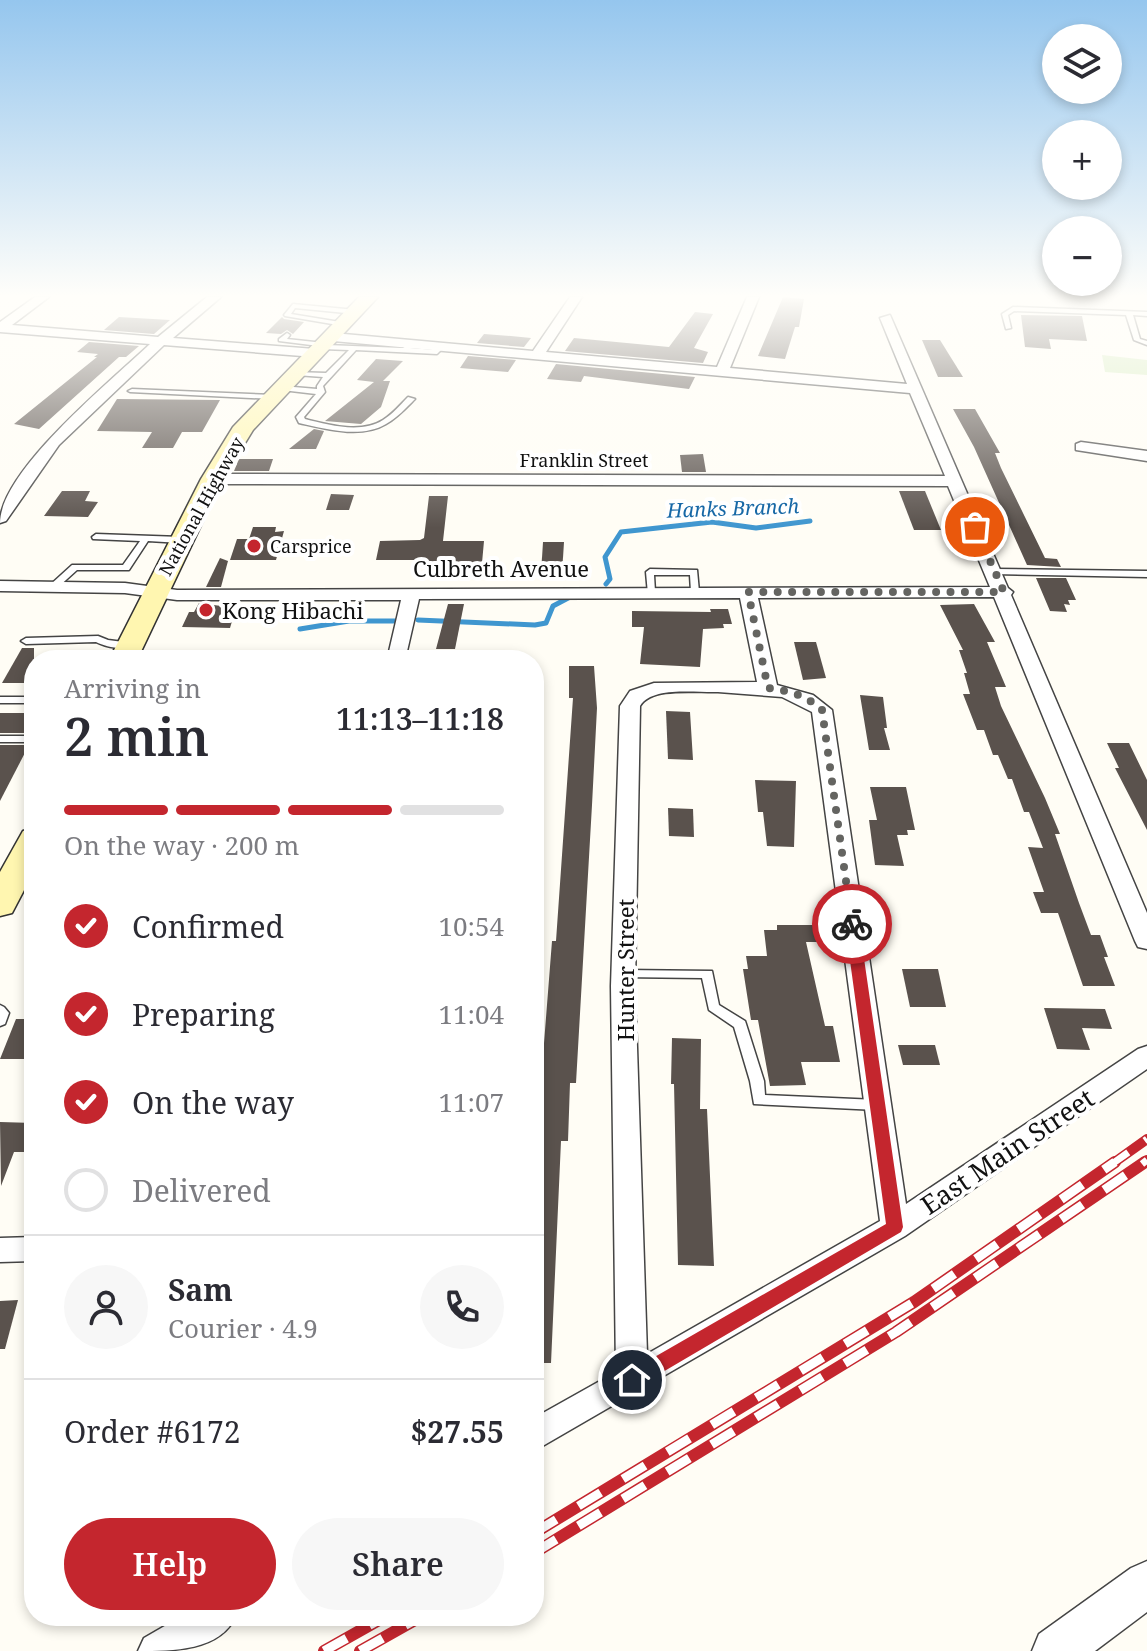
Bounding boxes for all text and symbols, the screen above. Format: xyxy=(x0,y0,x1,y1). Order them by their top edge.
map controls xyxy=(1042,24,1122,296)
button: layers xyxy=(1042,24,1122,104)
button: + xyxy=(1042,120,1122,200)
button: − xyxy=(1042,216,1122,296)
street label: National Highway xyxy=(153,432,249,580)
street label: Franklin Street xyxy=(520,448,648,472)
water label: Hanks Branch xyxy=(665,492,800,524)
pin xyxy=(941,493,1009,561)
icon: bag xyxy=(953,505,997,549)
place label: Carsprice xyxy=(270,534,352,558)
marker: Carsprice xyxy=(245,537,263,555)
street label: Culbreth Avenue xyxy=(413,553,589,583)
place label: Kong Hibachi xyxy=(222,595,364,625)
marker: Kong Hibachi xyxy=(197,601,215,619)
text: Arriving in xyxy=(64,670,201,706)
text: 11:13–11:18 xyxy=(336,698,504,739)
text: 2 min xyxy=(64,700,209,771)
text: On the way · 200 m xyxy=(64,827,299,863)
courier xyxy=(812,884,892,964)
street label: Hunter Street xyxy=(610,898,640,1041)
icon: bike xyxy=(830,902,874,946)
icon: check xyxy=(64,904,108,948)
text: Confirmed xyxy=(132,906,284,947)
text: 10:54 xyxy=(438,908,504,944)
icon: check xyxy=(64,992,108,1036)
text: Preparing xyxy=(132,994,275,1035)
text: 11:04 xyxy=(438,996,504,1032)
icon: check xyxy=(64,1080,108,1124)
street label: East Main Street xyxy=(913,1080,1101,1222)
text: On the way xyxy=(132,1082,294,1123)
text: 11:07 xyxy=(438,1084,504,1120)
text: Delivered xyxy=(132,1170,271,1211)
button: person xyxy=(64,1265,148,1349)
button: phone xyxy=(420,1265,504,1349)
text: Sam xyxy=(168,1269,233,1310)
text: Courier · 4.9 xyxy=(168,1310,318,1346)
pin xyxy=(598,1346,666,1414)
icon: home xyxy=(610,1358,654,1402)
text: Order #6172 xyxy=(64,1411,241,1452)
text: $27.55 xyxy=(410,1411,504,1452)
button: Help xyxy=(64,1518,276,1610)
button: Share xyxy=(292,1518,504,1610)

